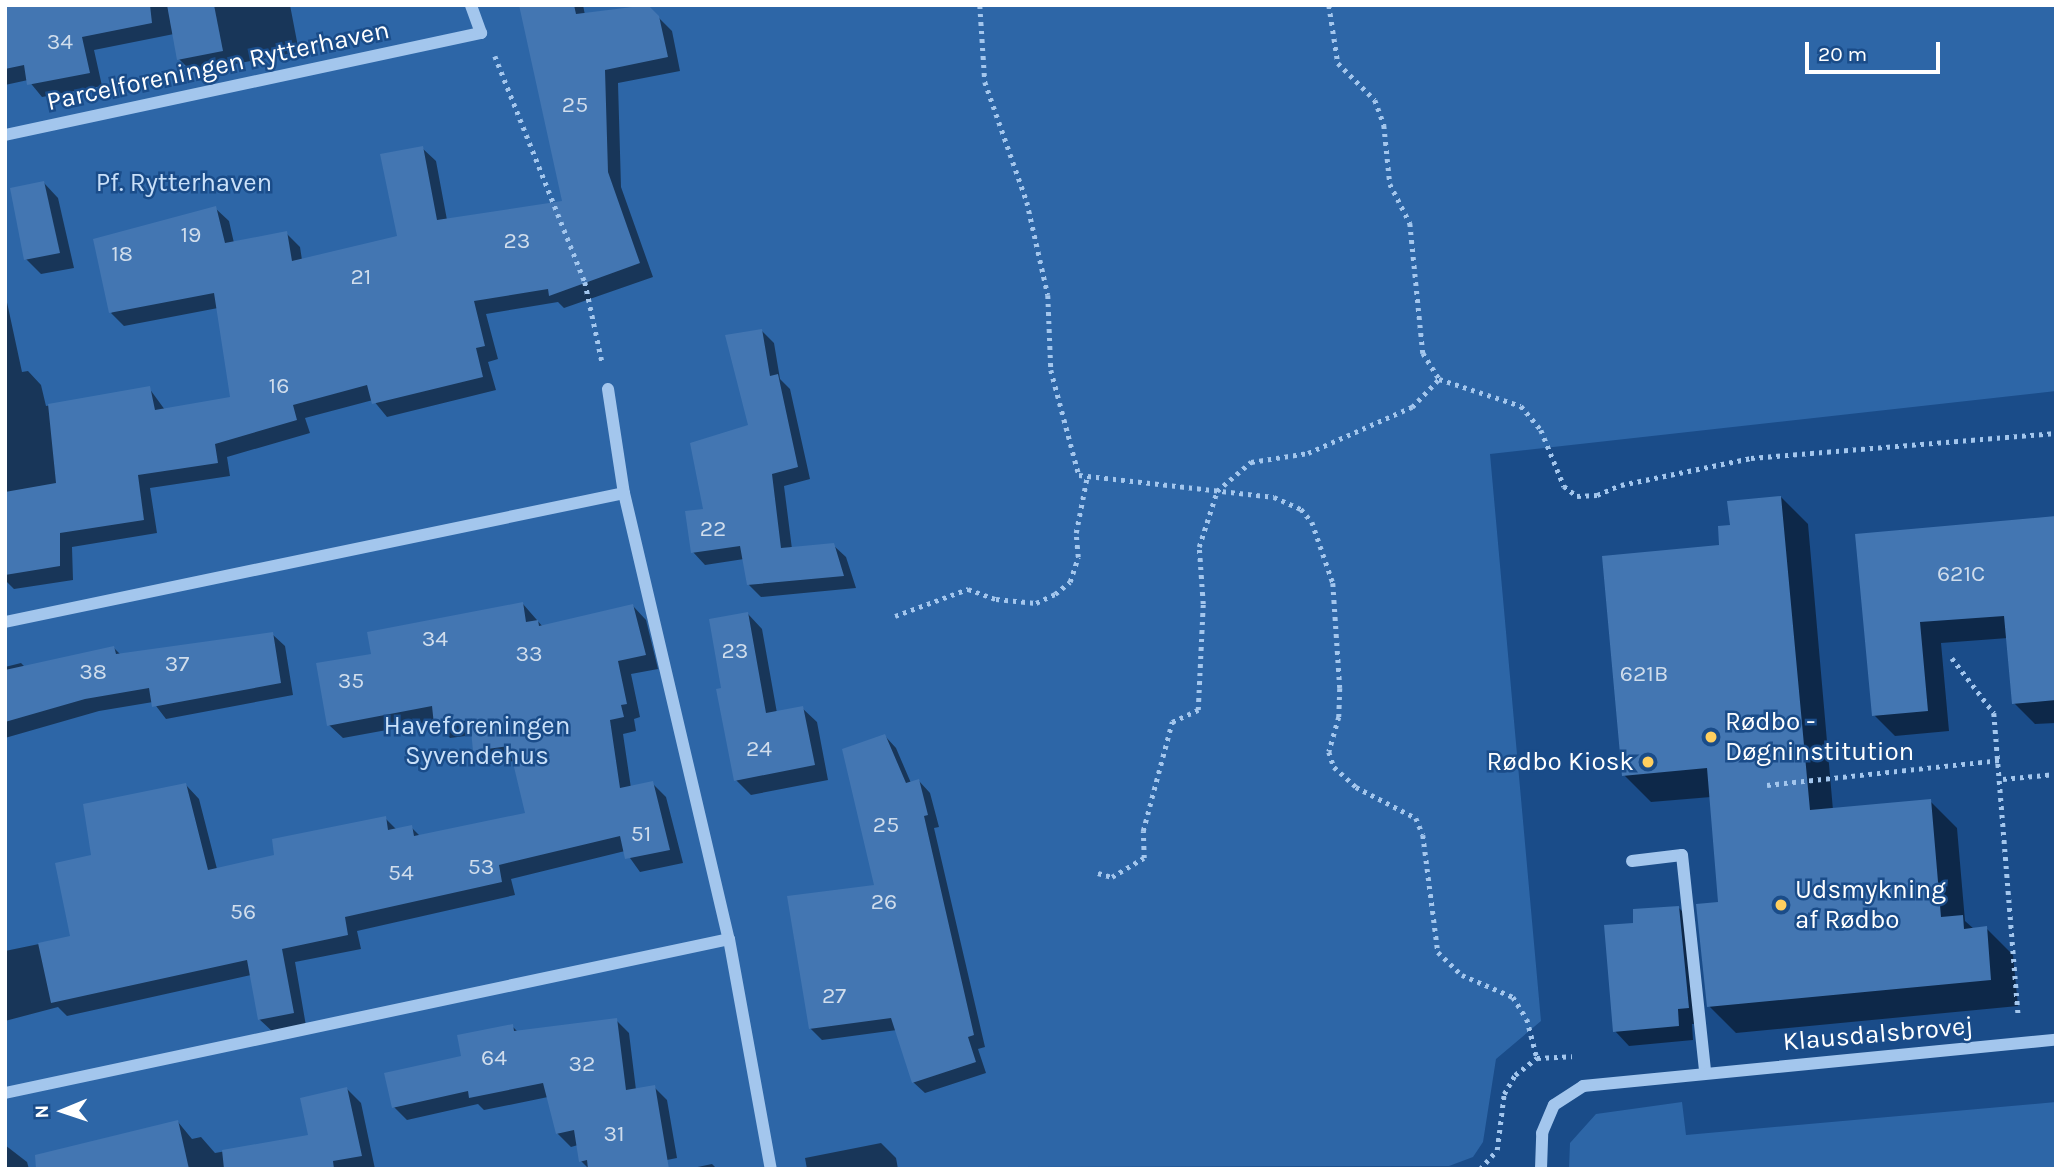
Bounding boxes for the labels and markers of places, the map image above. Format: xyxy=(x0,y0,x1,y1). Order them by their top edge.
place label: Rødbo - Døgninstitution xyxy=(1725,706,1914,768)
marker: Rødbo - Døgninstitution xyxy=(1703,729,1719,745)
place label: Rødbo Kiosk xyxy=(1487,746,1634,778)
marker: Rødbo Kiosk xyxy=(1640,754,1656,770)
place label: Udsmykning af Rødbo xyxy=(1795,874,1946,936)
marker: Udsmykning af Rødbo xyxy=(1773,897,1789,913)

